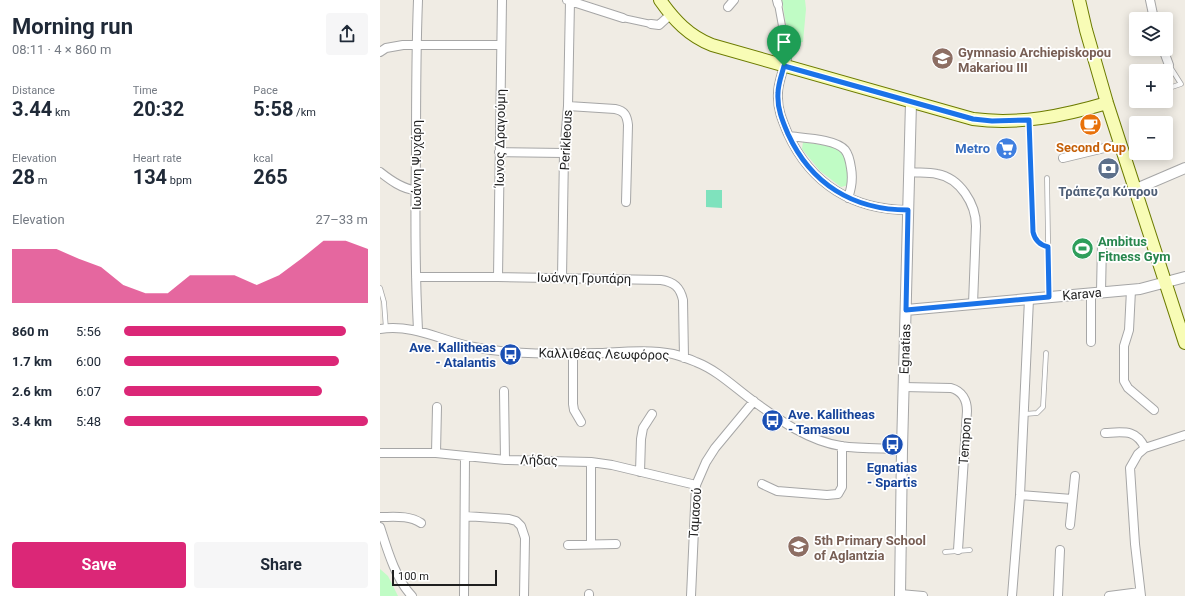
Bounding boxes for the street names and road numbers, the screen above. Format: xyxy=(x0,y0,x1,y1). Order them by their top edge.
street label: Ίωνος Δραγούμη xyxy=(492,89,508,188)
street label: Perikleous xyxy=(557,109,575,171)
street label: Ιωάννη Ψυχάρη xyxy=(409,120,424,210)
street label: Ιωάννη Γρυπάρη xyxy=(537,270,631,286)
street label: Karava xyxy=(1062,285,1102,303)
street label: Egnatias xyxy=(897,323,913,374)
street label: Καλλιθέας Λεωφόρος xyxy=(539,345,669,363)
street label: Tempon xyxy=(956,417,974,465)
street label: Λήδας xyxy=(520,452,558,468)
street label: Ταμασού xyxy=(686,487,704,539)

